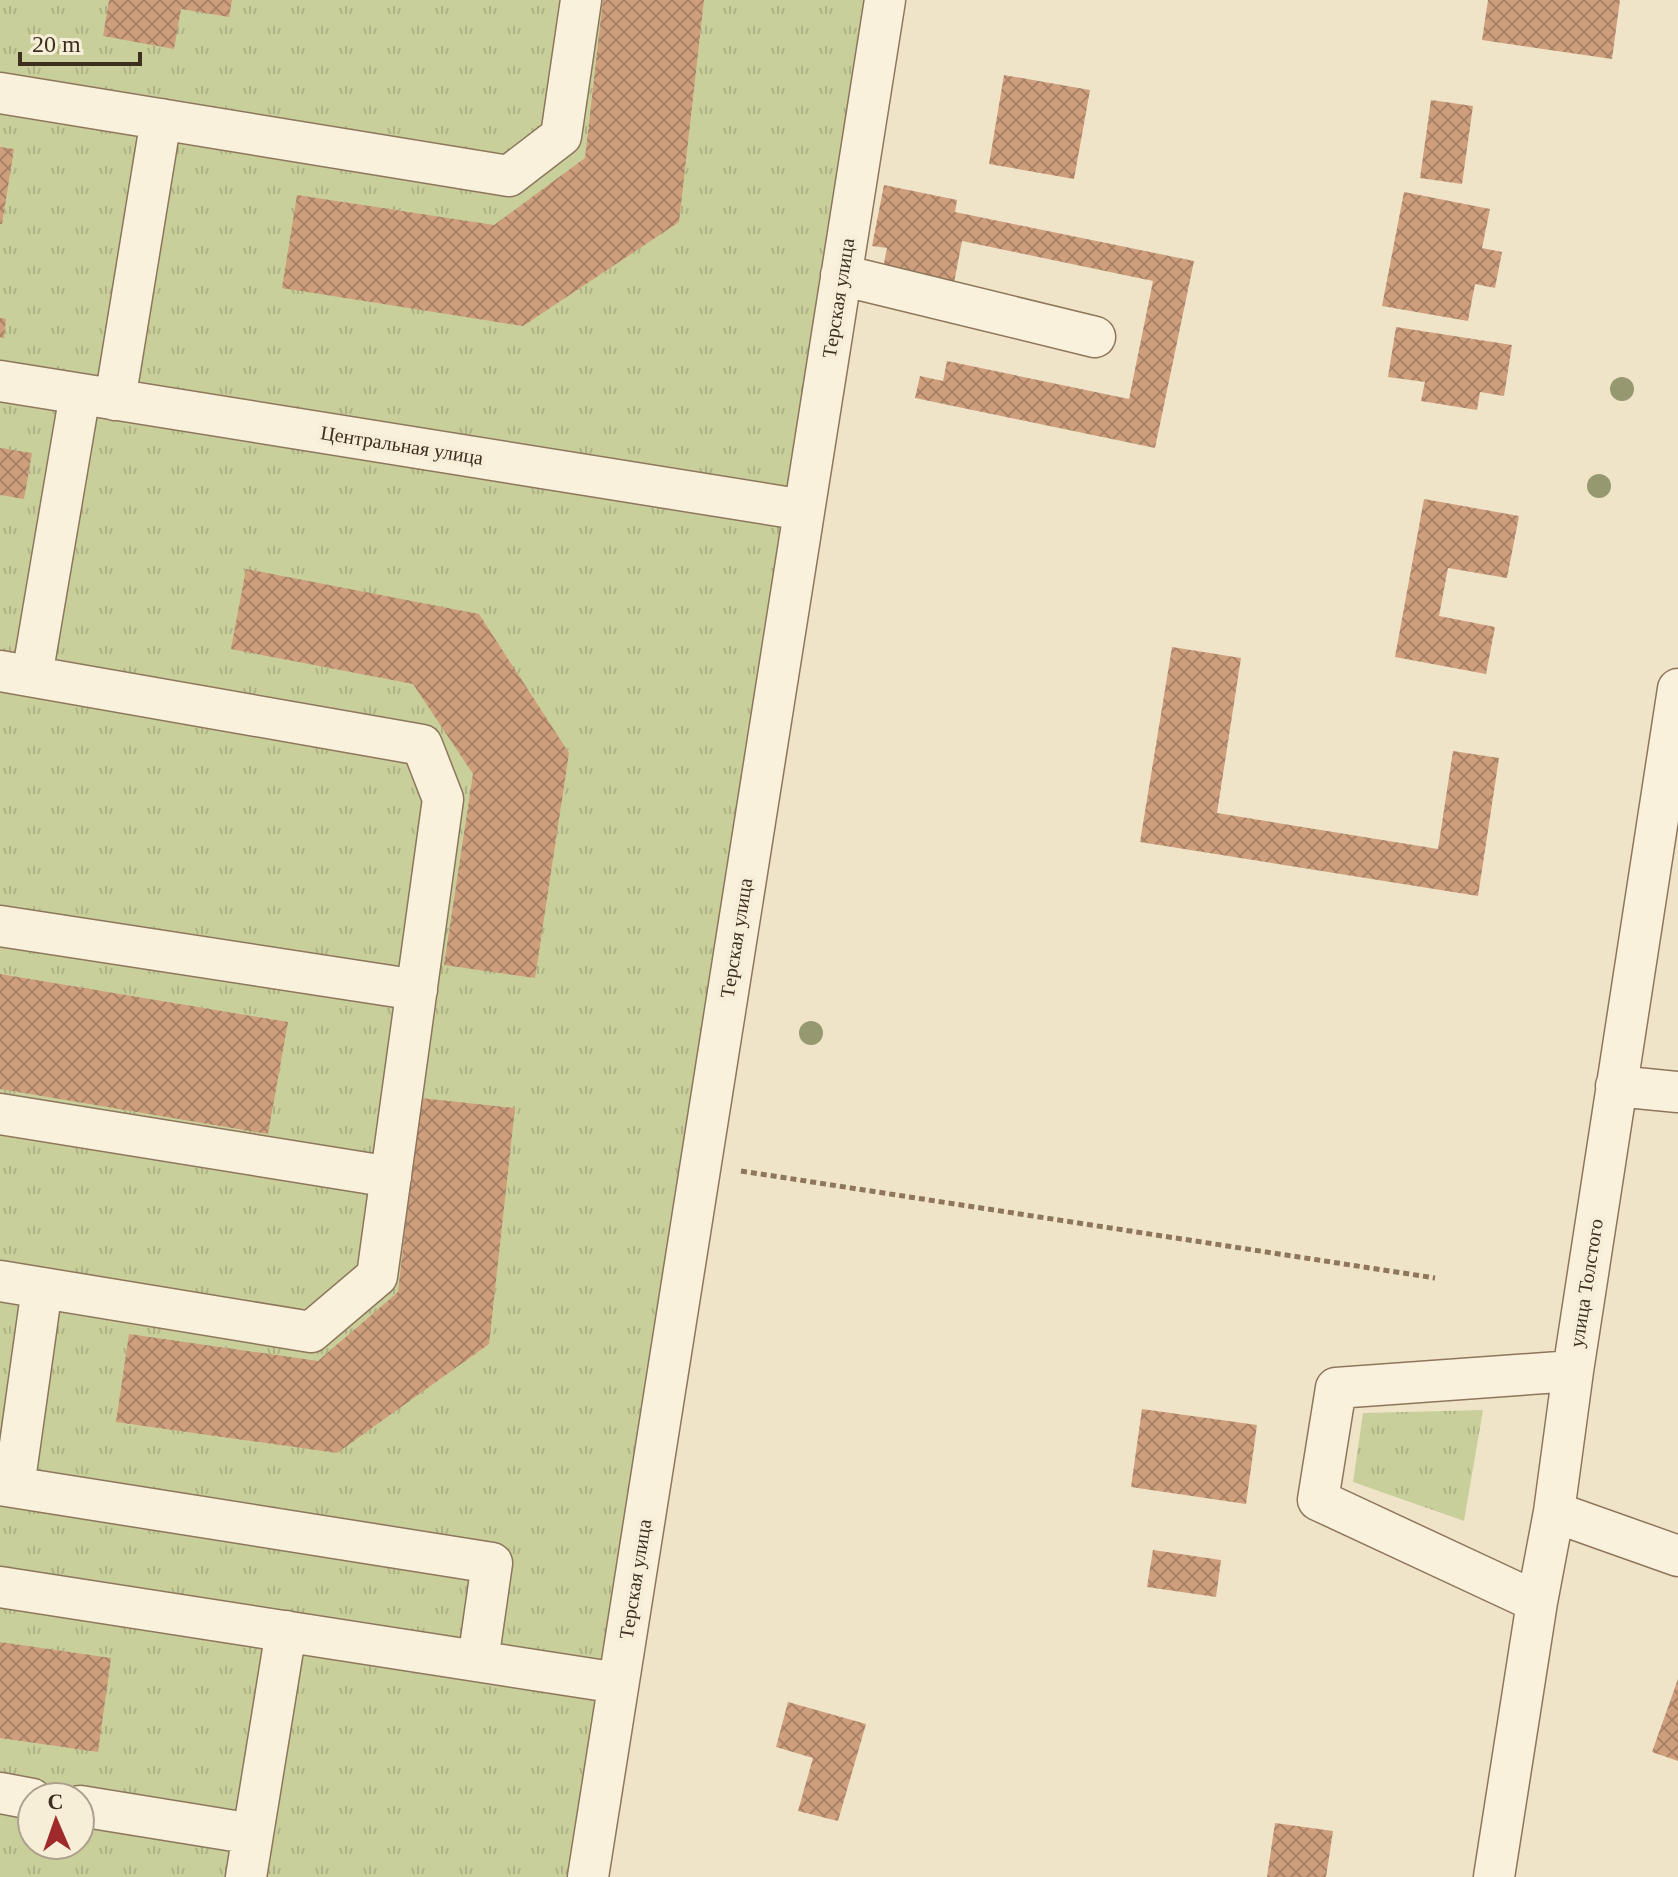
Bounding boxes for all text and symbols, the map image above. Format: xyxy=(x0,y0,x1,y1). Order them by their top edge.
scale bar xyxy=(20,16,140,66)
text: 20 m xyxy=(32,31,81,57)
street label: Терская улица xyxy=(818,236,859,360)
street label: Центральная улица xyxy=(319,421,485,470)
street label: Терская улица xyxy=(716,876,757,1000)
street label: улица Толстого xyxy=(1565,1217,1608,1349)
street label: Терская улица xyxy=(615,1517,656,1641)
north arrow xyxy=(16,1781,96,1861)
text: С xyxy=(47,1789,64,1814)

